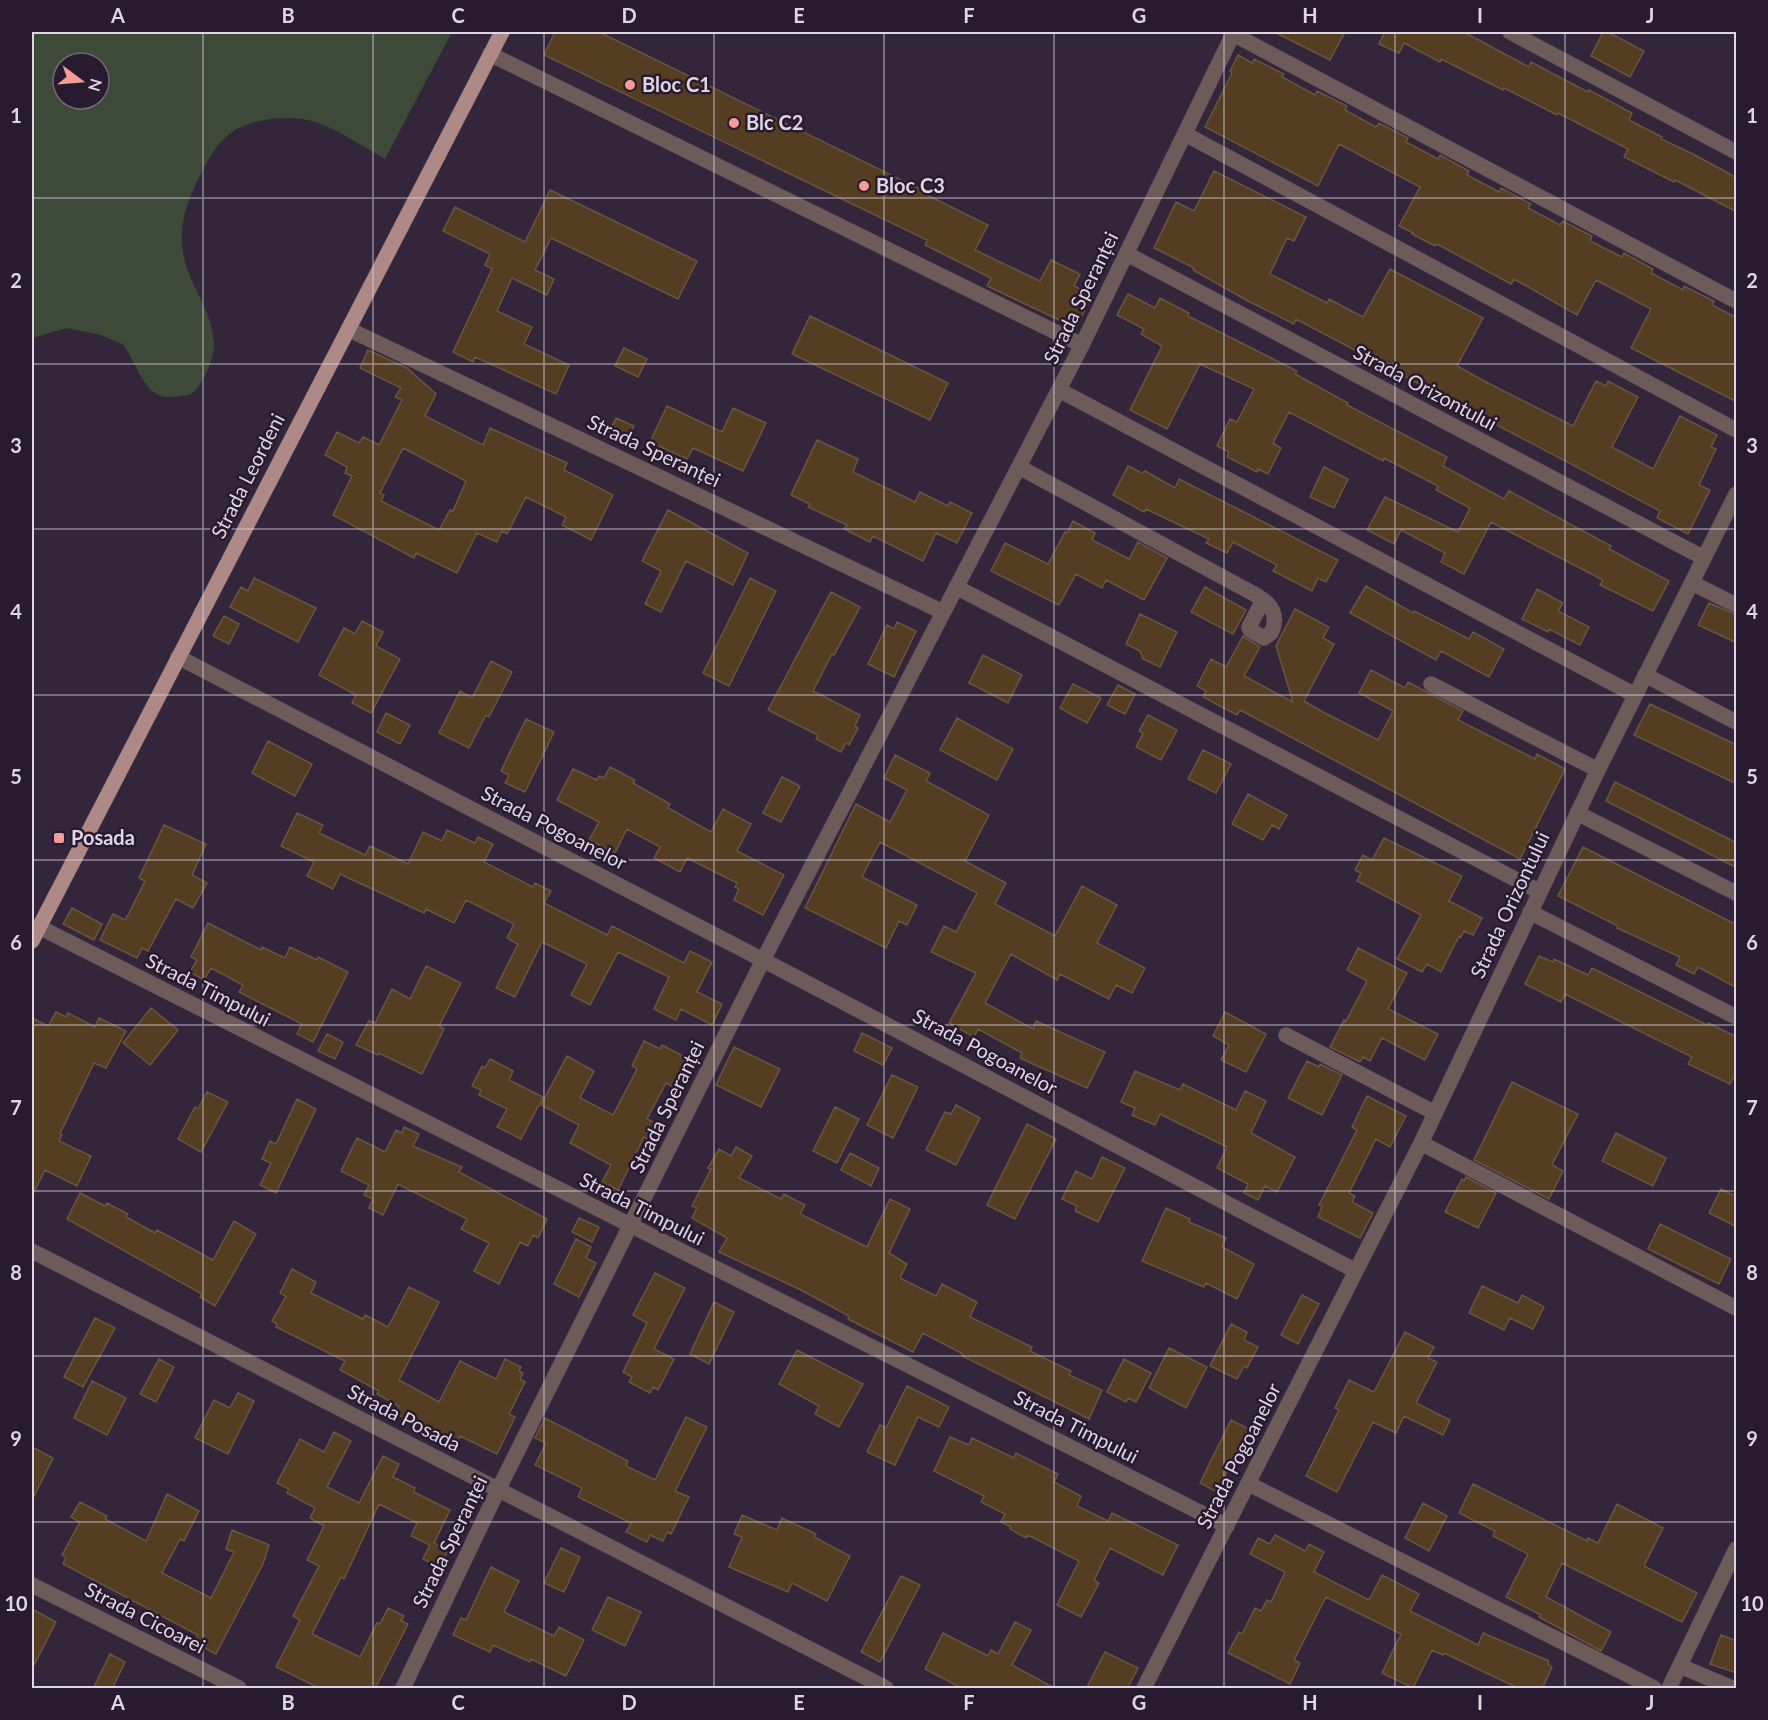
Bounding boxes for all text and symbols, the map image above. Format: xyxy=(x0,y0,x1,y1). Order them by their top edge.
text: A xyxy=(110,3,125,27)
text: B xyxy=(281,3,295,27)
text: C xyxy=(451,3,465,27)
text: D xyxy=(621,3,637,27)
text: E xyxy=(793,3,805,27)
text: F xyxy=(963,3,975,27)
text: G xyxy=(1132,3,1146,27)
text: H xyxy=(1302,3,1318,27)
text: I xyxy=(1477,3,1483,27)
text: J xyxy=(1646,3,1654,27)
north arrow xyxy=(51,51,111,111)
place label: Bloc C1 xyxy=(642,72,711,96)
text: N xyxy=(85,77,107,94)
marker: Bloc C1 xyxy=(623,78,637,92)
text: 1 xyxy=(10,103,22,127)
text: 1 xyxy=(1746,103,1758,127)
place label: Blc C2 xyxy=(746,110,803,134)
marker: Blc C2 xyxy=(727,116,741,130)
place label: Bloc C3 xyxy=(876,173,945,197)
marker: Bloc C3 xyxy=(857,179,871,193)
street label: Strada Speranței xyxy=(1038,228,1122,367)
text: 2 xyxy=(10,268,22,292)
text: 2 xyxy=(1746,268,1758,292)
street label: Strada Orizontului xyxy=(1350,339,1501,435)
street label: Strada Leordeni xyxy=(205,409,289,542)
street label: Strada Speranței xyxy=(584,409,725,491)
text: 3 xyxy=(10,433,22,457)
text: 3 xyxy=(1746,433,1758,457)
text: 4 xyxy=(10,599,22,623)
text: 4 xyxy=(1746,599,1758,623)
text: 5 xyxy=(10,764,22,788)
text: 5 xyxy=(1746,764,1758,788)
street label: Strada Pogoanelor xyxy=(478,780,632,874)
place label: Posada xyxy=(71,825,135,849)
street label: Strada Orizontului xyxy=(1465,827,1554,982)
marker: Posada xyxy=(52,831,66,845)
text: 6 xyxy=(10,930,22,954)
text: 6 xyxy=(1746,930,1758,954)
street label: Strada Timpului xyxy=(142,947,275,1031)
street label: Strada Pogoanelor xyxy=(909,1003,1062,1100)
street label: Strada Speranței xyxy=(624,1037,708,1176)
text: 7 xyxy=(10,1095,22,1119)
text: 7 xyxy=(1746,1095,1758,1119)
street label: Strada Timpului xyxy=(576,1166,709,1250)
text: 8 xyxy=(10,1260,22,1284)
text: 8 xyxy=(1746,1260,1758,1284)
street label: Strada Posada xyxy=(344,1378,465,1456)
street label: Strada Pogoanelor xyxy=(1191,1378,1285,1532)
street label: Strada Timpului xyxy=(1010,1384,1143,1468)
text: 9 xyxy=(10,1426,22,1450)
text: 9 xyxy=(1746,1426,1758,1450)
street label: Strada Speranței xyxy=(407,1472,491,1611)
street label: Strada Cicoarei xyxy=(81,1576,210,1658)
text: 10 xyxy=(4,1591,28,1615)
text: 10 xyxy=(1740,1591,1764,1615)
text: A xyxy=(110,1690,125,1714)
text: B xyxy=(281,1690,295,1714)
text: C xyxy=(451,1690,465,1714)
text: D xyxy=(621,1690,637,1714)
text: E xyxy=(793,1690,805,1714)
text: F xyxy=(963,1690,975,1714)
text: G xyxy=(1132,1690,1146,1714)
text: H xyxy=(1302,1690,1318,1714)
text: I xyxy=(1477,1690,1483,1714)
text: J xyxy=(1646,1690,1654,1714)

